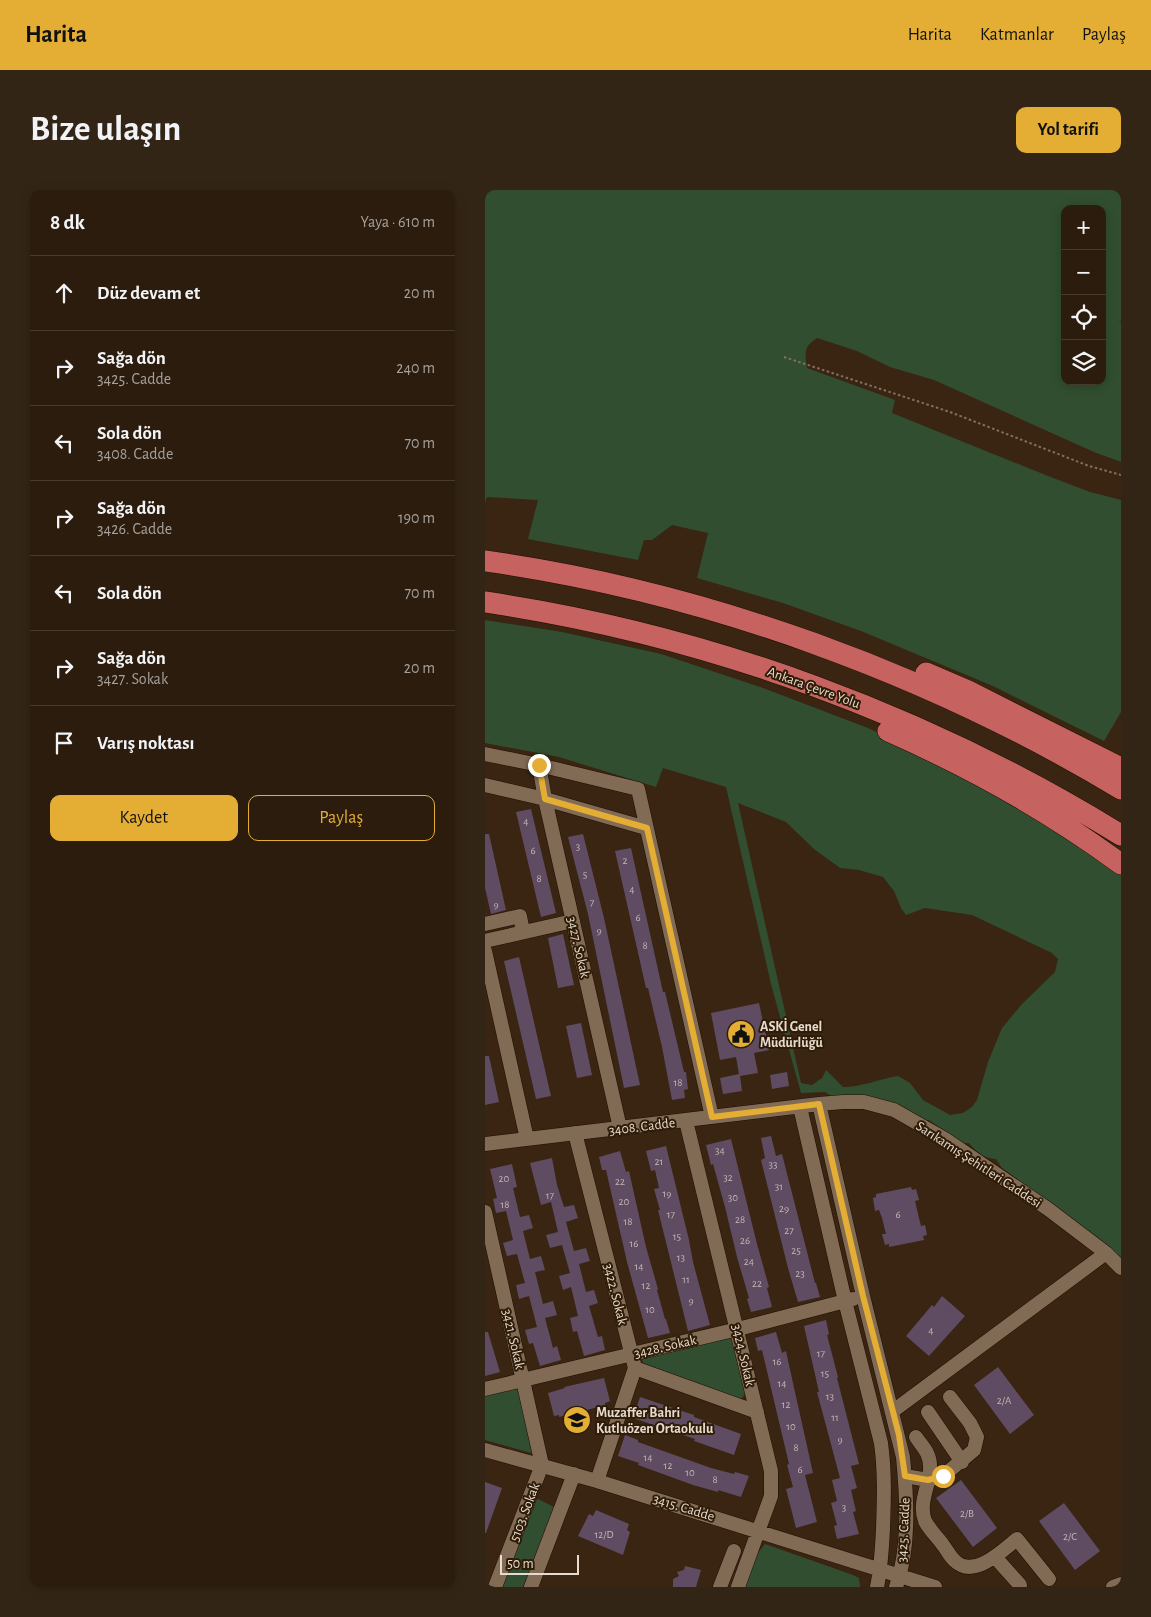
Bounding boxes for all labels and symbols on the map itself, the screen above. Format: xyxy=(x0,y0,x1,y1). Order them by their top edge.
street label: Ankara Çevre Yolu xyxy=(766,665,862,711)
route end xyxy=(528,754,551,777)
house number: 4 xyxy=(523,816,529,827)
house number: 3 xyxy=(576,841,581,852)
house number: 6 xyxy=(530,845,536,856)
house number: 2 xyxy=(622,855,628,866)
house number: 5 xyxy=(583,869,588,880)
house number: 8 xyxy=(536,873,542,884)
house number: 4 xyxy=(629,884,635,895)
house number: 7 xyxy=(590,897,595,908)
house number: 9 xyxy=(493,899,499,910)
house number: 6 xyxy=(635,912,641,923)
street label: 3427. Sokak xyxy=(564,915,592,980)
house number: 9 xyxy=(596,925,602,936)
house number: 8 xyxy=(642,940,648,951)
place label: ASKİ Genel Müdürlüğü xyxy=(760,1018,824,1050)
public building icon: ASKİ Genel Müdürlüğü xyxy=(726,1019,756,1049)
house number: 18 xyxy=(674,1077,683,1088)
street label: 3408. Cadde xyxy=(608,1116,676,1138)
street label: Sarıkamış Şehitleri Caddesi xyxy=(913,1119,1044,1211)
house number: 34 xyxy=(715,1145,725,1156)
house number: 21 xyxy=(655,1156,663,1167)
house number: 33 xyxy=(768,1159,778,1170)
house number: 32 xyxy=(723,1172,733,1183)
house number: 20 xyxy=(499,1173,510,1184)
house number: 22 xyxy=(615,1176,625,1187)
house number: 31 xyxy=(775,1181,783,1192)
house number: 19 xyxy=(663,1188,671,1199)
house number: 17 xyxy=(546,1190,555,1201)
house number: 30 xyxy=(728,1192,738,1203)
house number: 20 xyxy=(619,1196,630,1207)
house number: 18 xyxy=(501,1199,510,1210)
house number: 29 xyxy=(779,1203,789,1214)
house number: 17 xyxy=(667,1209,676,1220)
house number: 6 xyxy=(895,1209,901,1220)
house number: 28 xyxy=(735,1214,745,1225)
house number: 18 xyxy=(624,1216,633,1227)
house number: 27 xyxy=(784,1225,794,1236)
house number: 15 xyxy=(673,1231,682,1242)
house number: 26 xyxy=(740,1235,750,1246)
house number: 16 xyxy=(630,1238,638,1249)
house number: 25 xyxy=(791,1245,801,1256)
house number: 13 xyxy=(677,1252,686,1263)
house number: 24 xyxy=(744,1256,754,1267)
house number: 14 xyxy=(634,1261,644,1272)
street label: 3422. Sokak xyxy=(601,1262,630,1327)
house number: 23 xyxy=(795,1268,805,1279)
house number: 11 xyxy=(682,1274,690,1285)
house number: 22 xyxy=(752,1278,762,1289)
house number: 12 xyxy=(642,1280,650,1291)
house number: 9 xyxy=(688,1295,694,1306)
house number: 10 xyxy=(645,1304,655,1315)
street label: 3421. Sokak xyxy=(499,1308,527,1371)
street label: 3424. Sokak xyxy=(729,1323,757,1388)
house number: 4 xyxy=(928,1325,934,1336)
street label: 3428. Sokak xyxy=(633,1333,698,1361)
house number: 17 xyxy=(817,1348,826,1359)
house number: 16 xyxy=(773,1356,781,1367)
house number: 15 xyxy=(821,1368,830,1379)
house number: 14 xyxy=(777,1378,787,1389)
house number: 13 xyxy=(826,1391,835,1402)
house number: 2/A xyxy=(997,1395,1012,1406)
house number: 12 xyxy=(782,1399,790,1410)
school or university icon: Muzaffer Bahri Kutluözen Ortaokulu xyxy=(562,1405,592,1435)
place label: Muzaffer Bahri Kutluözen Ortaokulu xyxy=(596,1406,714,1436)
house number: 11 xyxy=(831,1412,839,1423)
house number: 10 xyxy=(786,1421,796,1432)
house number: 9 xyxy=(837,1434,843,1445)
house number: 8 xyxy=(793,1442,799,1453)
house number: 14 xyxy=(643,1452,653,1463)
house number: 12 xyxy=(664,1460,672,1471)
house number: 6 xyxy=(797,1464,803,1475)
route start xyxy=(932,1465,955,1488)
house number: 10 xyxy=(685,1467,695,1478)
house number: 8 xyxy=(712,1474,718,1485)
street label: 5103. Sokak xyxy=(507,1481,543,1544)
street label: 3415. Cadde xyxy=(651,1492,716,1524)
street label: 3425. Cadde xyxy=(895,1497,913,1563)
house number: 3 xyxy=(842,1502,847,1513)
house number: 2/B xyxy=(960,1508,974,1519)
house number: 12/D xyxy=(594,1529,614,1540)
house number: 2/C xyxy=(1063,1531,1077,1542)
scale bar xyxy=(500,1552,579,1575)

